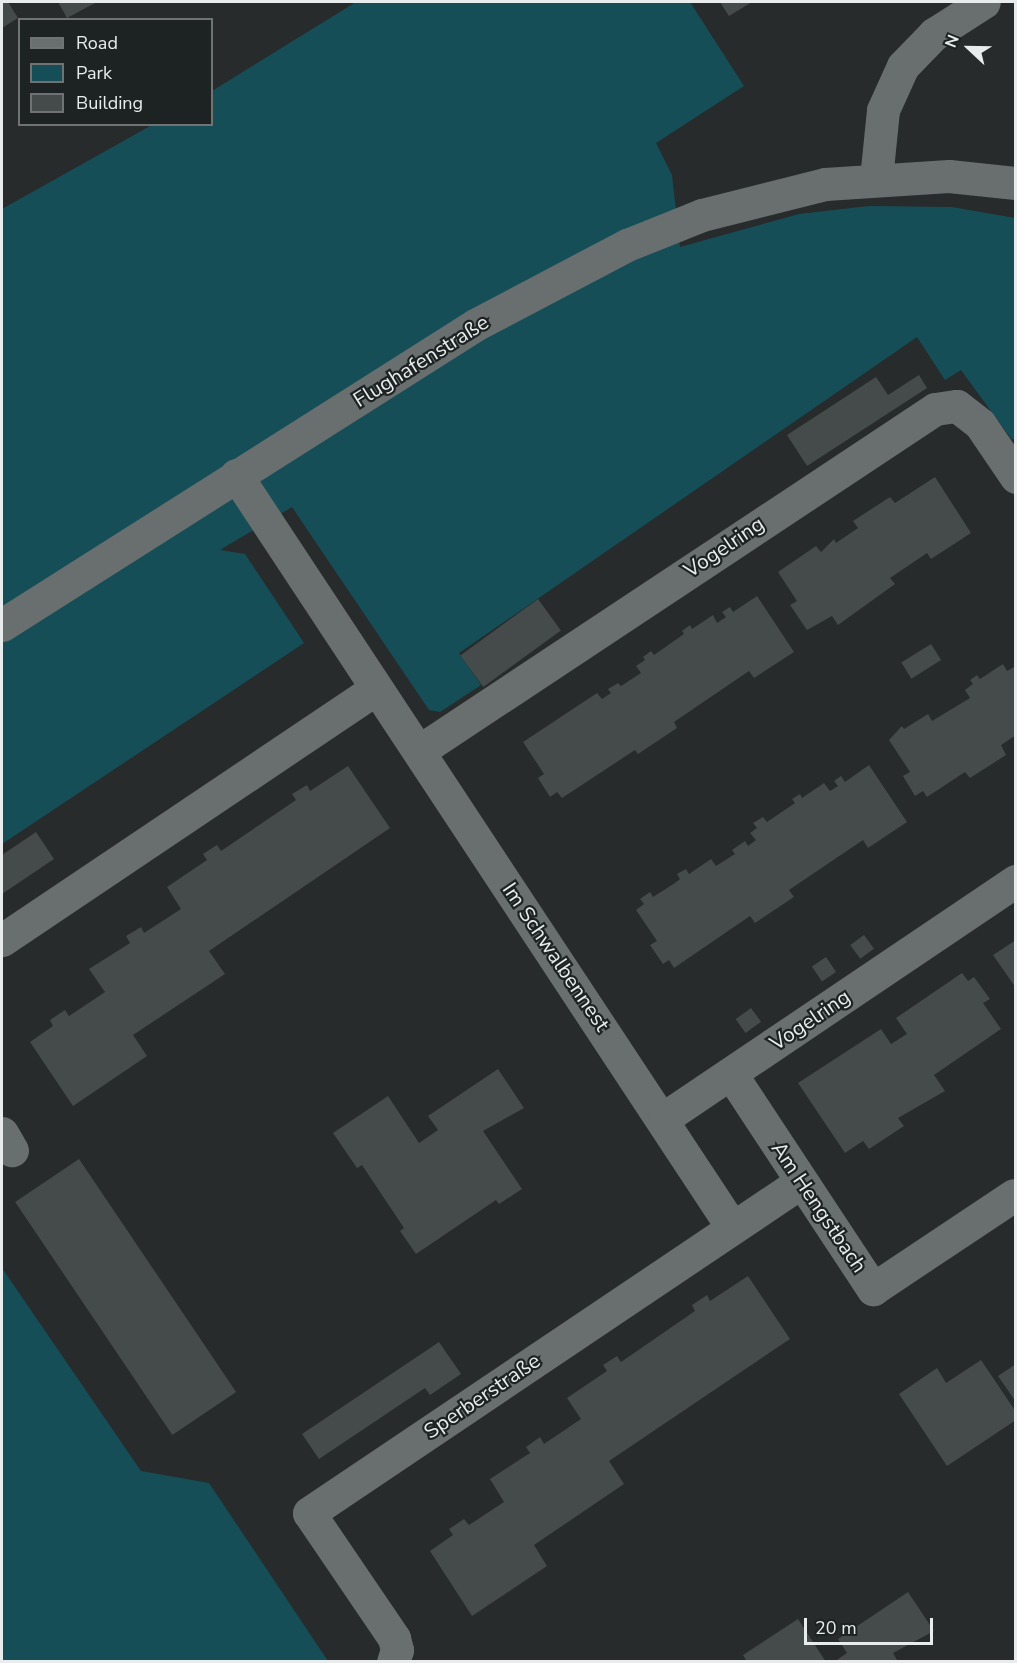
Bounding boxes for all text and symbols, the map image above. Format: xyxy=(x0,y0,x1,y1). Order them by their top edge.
legend xyxy=(18,18,213,126)
north arrow xyxy=(939,18,999,78)
text: Road xyxy=(76,31,118,55)
text: N xyxy=(940,32,965,51)
text: Park xyxy=(76,61,112,85)
text: Building xyxy=(76,91,143,115)
street label: Flughafenstraße xyxy=(349,309,493,413)
street label: Vogelring xyxy=(679,511,769,583)
street label: Im Schwalbennest xyxy=(497,878,615,1036)
street label: Vogelring xyxy=(765,984,855,1056)
street label: Am Hengstbach xyxy=(766,1137,872,1277)
street label: Sperberstraße xyxy=(419,1348,545,1444)
scale bar xyxy=(807,1606,936,1644)
text: 20 m xyxy=(815,1616,857,1640)

